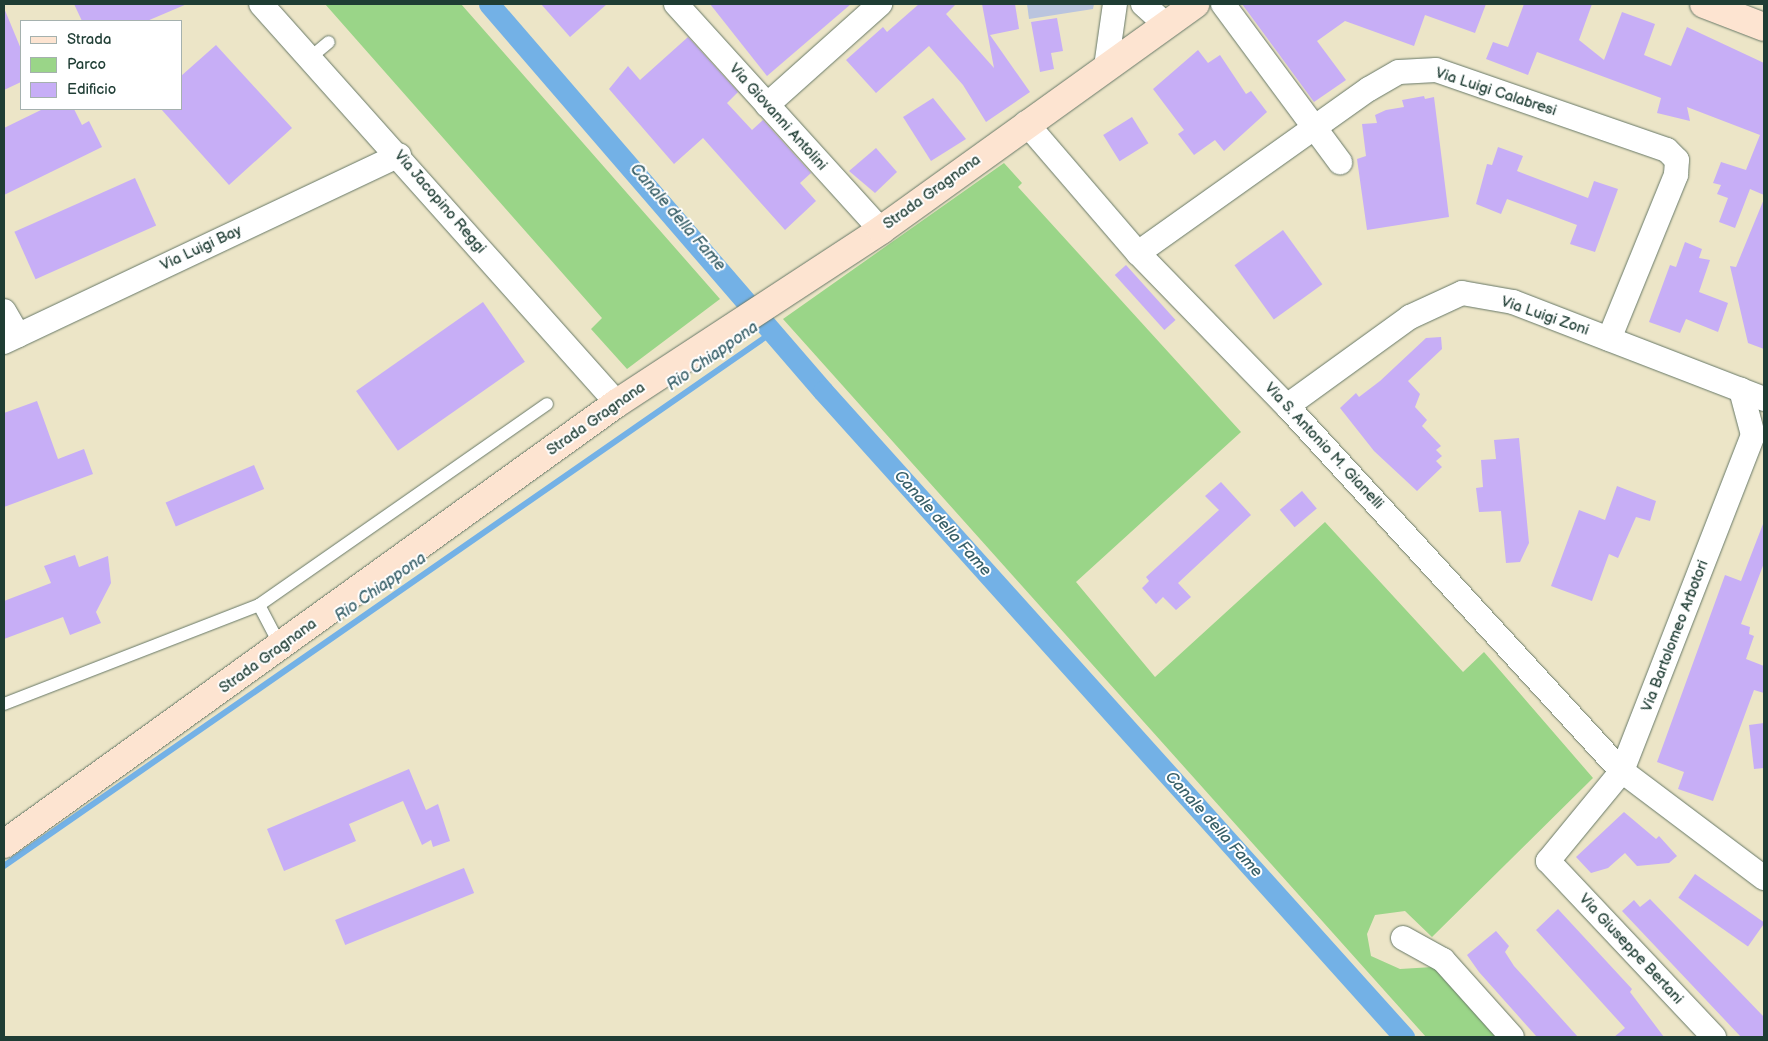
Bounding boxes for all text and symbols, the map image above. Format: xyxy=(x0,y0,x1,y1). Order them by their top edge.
legend xyxy=(20,20,182,110)
text: Strada xyxy=(67,30,111,49)
text: Parco xyxy=(67,55,106,74)
street label: Via Giovanni Antolini xyxy=(725,60,831,174)
street label: Via Luigi Calabresi xyxy=(1433,64,1559,120)
text: Edificio xyxy=(67,80,116,99)
street label: Via Jacopino Reggi xyxy=(390,146,490,258)
street label: Strada Gragnana xyxy=(880,151,984,233)
water label: Canale della Fame xyxy=(625,160,729,276)
street label: Via Luigi Bay xyxy=(158,221,244,275)
street label: Via Luigi Zoni xyxy=(1499,293,1591,339)
water label: Rio Chiappona xyxy=(664,318,762,396)
street label: Strada Gragnana xyxy=(543,378,649,460)
street label: Via S. Antonio M. Gianelli xyxy=(1261,379,1387,513)
water label: Canale della Fame xyxy=(889,467,995,581)
water label: Rio Chiappona xyxy=(332,549,430,627)
street label: Via Bartolomeo Arbotori xyxy=(1638,558,1712,714)
street label: Strada Gragnana xyxy=(216,615,320,697)
water label: Canale della Fame xyxy=(1160,768,1266,882)
street label: Via Giuseppe Bertani xyxy=(1575,890,1687,1008)

